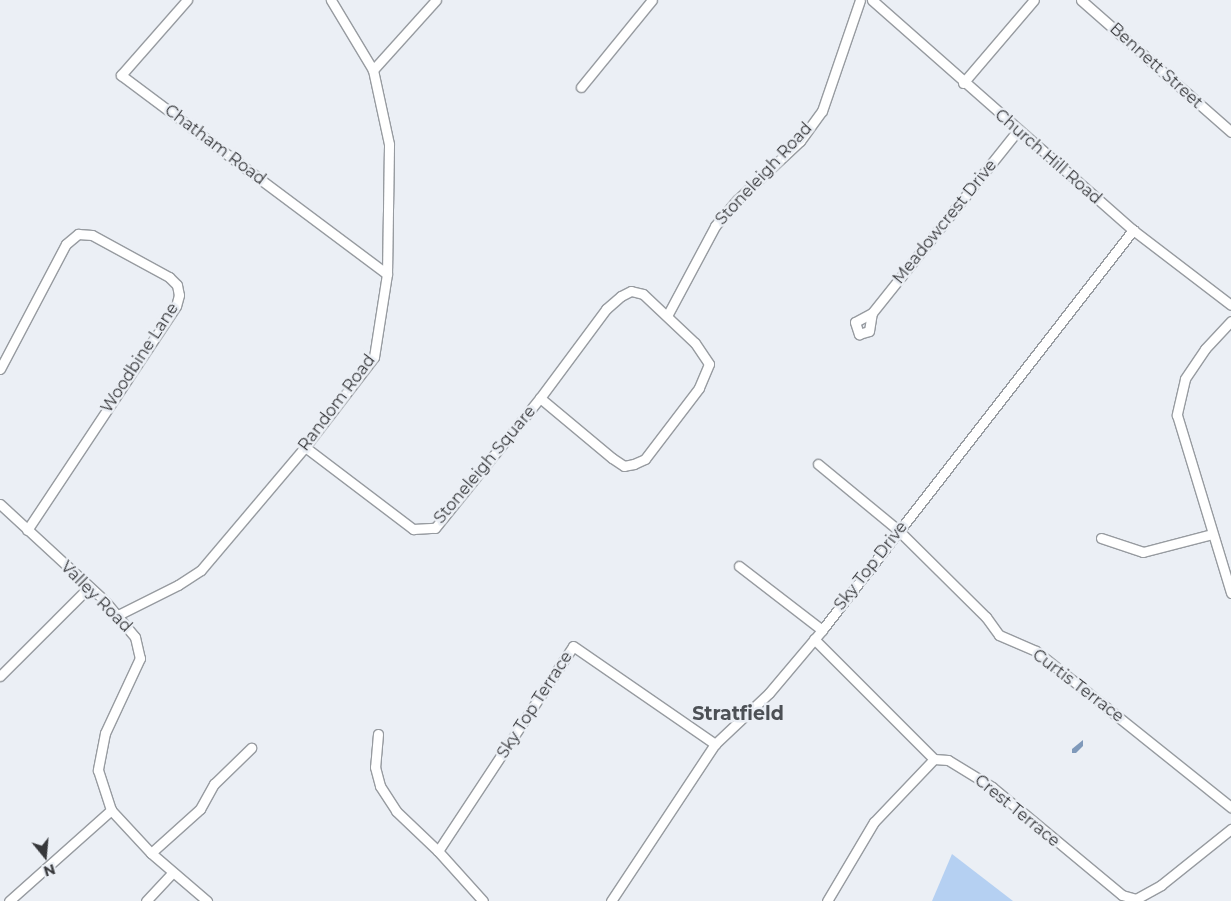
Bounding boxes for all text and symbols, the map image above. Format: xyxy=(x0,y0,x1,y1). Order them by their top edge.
street label: Bennett Street xyxy=(1106,19,1206,113)
street label: Chatham Road xyxy=(161,101,269,189)
street label: Church Hill Road xyxy=(991,105,1105,209)
street label: Stoneleigh Road xyxy=(712,119,816,229)
street label: Meadowcrest Drive xyxy=(889,156,1001,288)
street label: Woodbine Lane xyxy=(97,300,183,416)
street label: Random Road xyxy=(295,351,379,455)
street label: Stoneleigh Square xyxy=(430,402,540,528)
street label: Sky Top Drive xyxy=(830,518,912,614)
street label: Valley Road xyxy=(56,557,136,637)
street label: Curtis Terrace xyxy=(1029,645,1127,727)
street label: Sky Top Terrace xyxy=(493,648,577,762)
district label: Stratfield xyxy=(692,703,784,725)
street label: Crest Terrace xyxy=(971,771,1063,851)
north arrow xyxy=(20,831,70,881)
text: N xyxy=(41,860,57,881)

